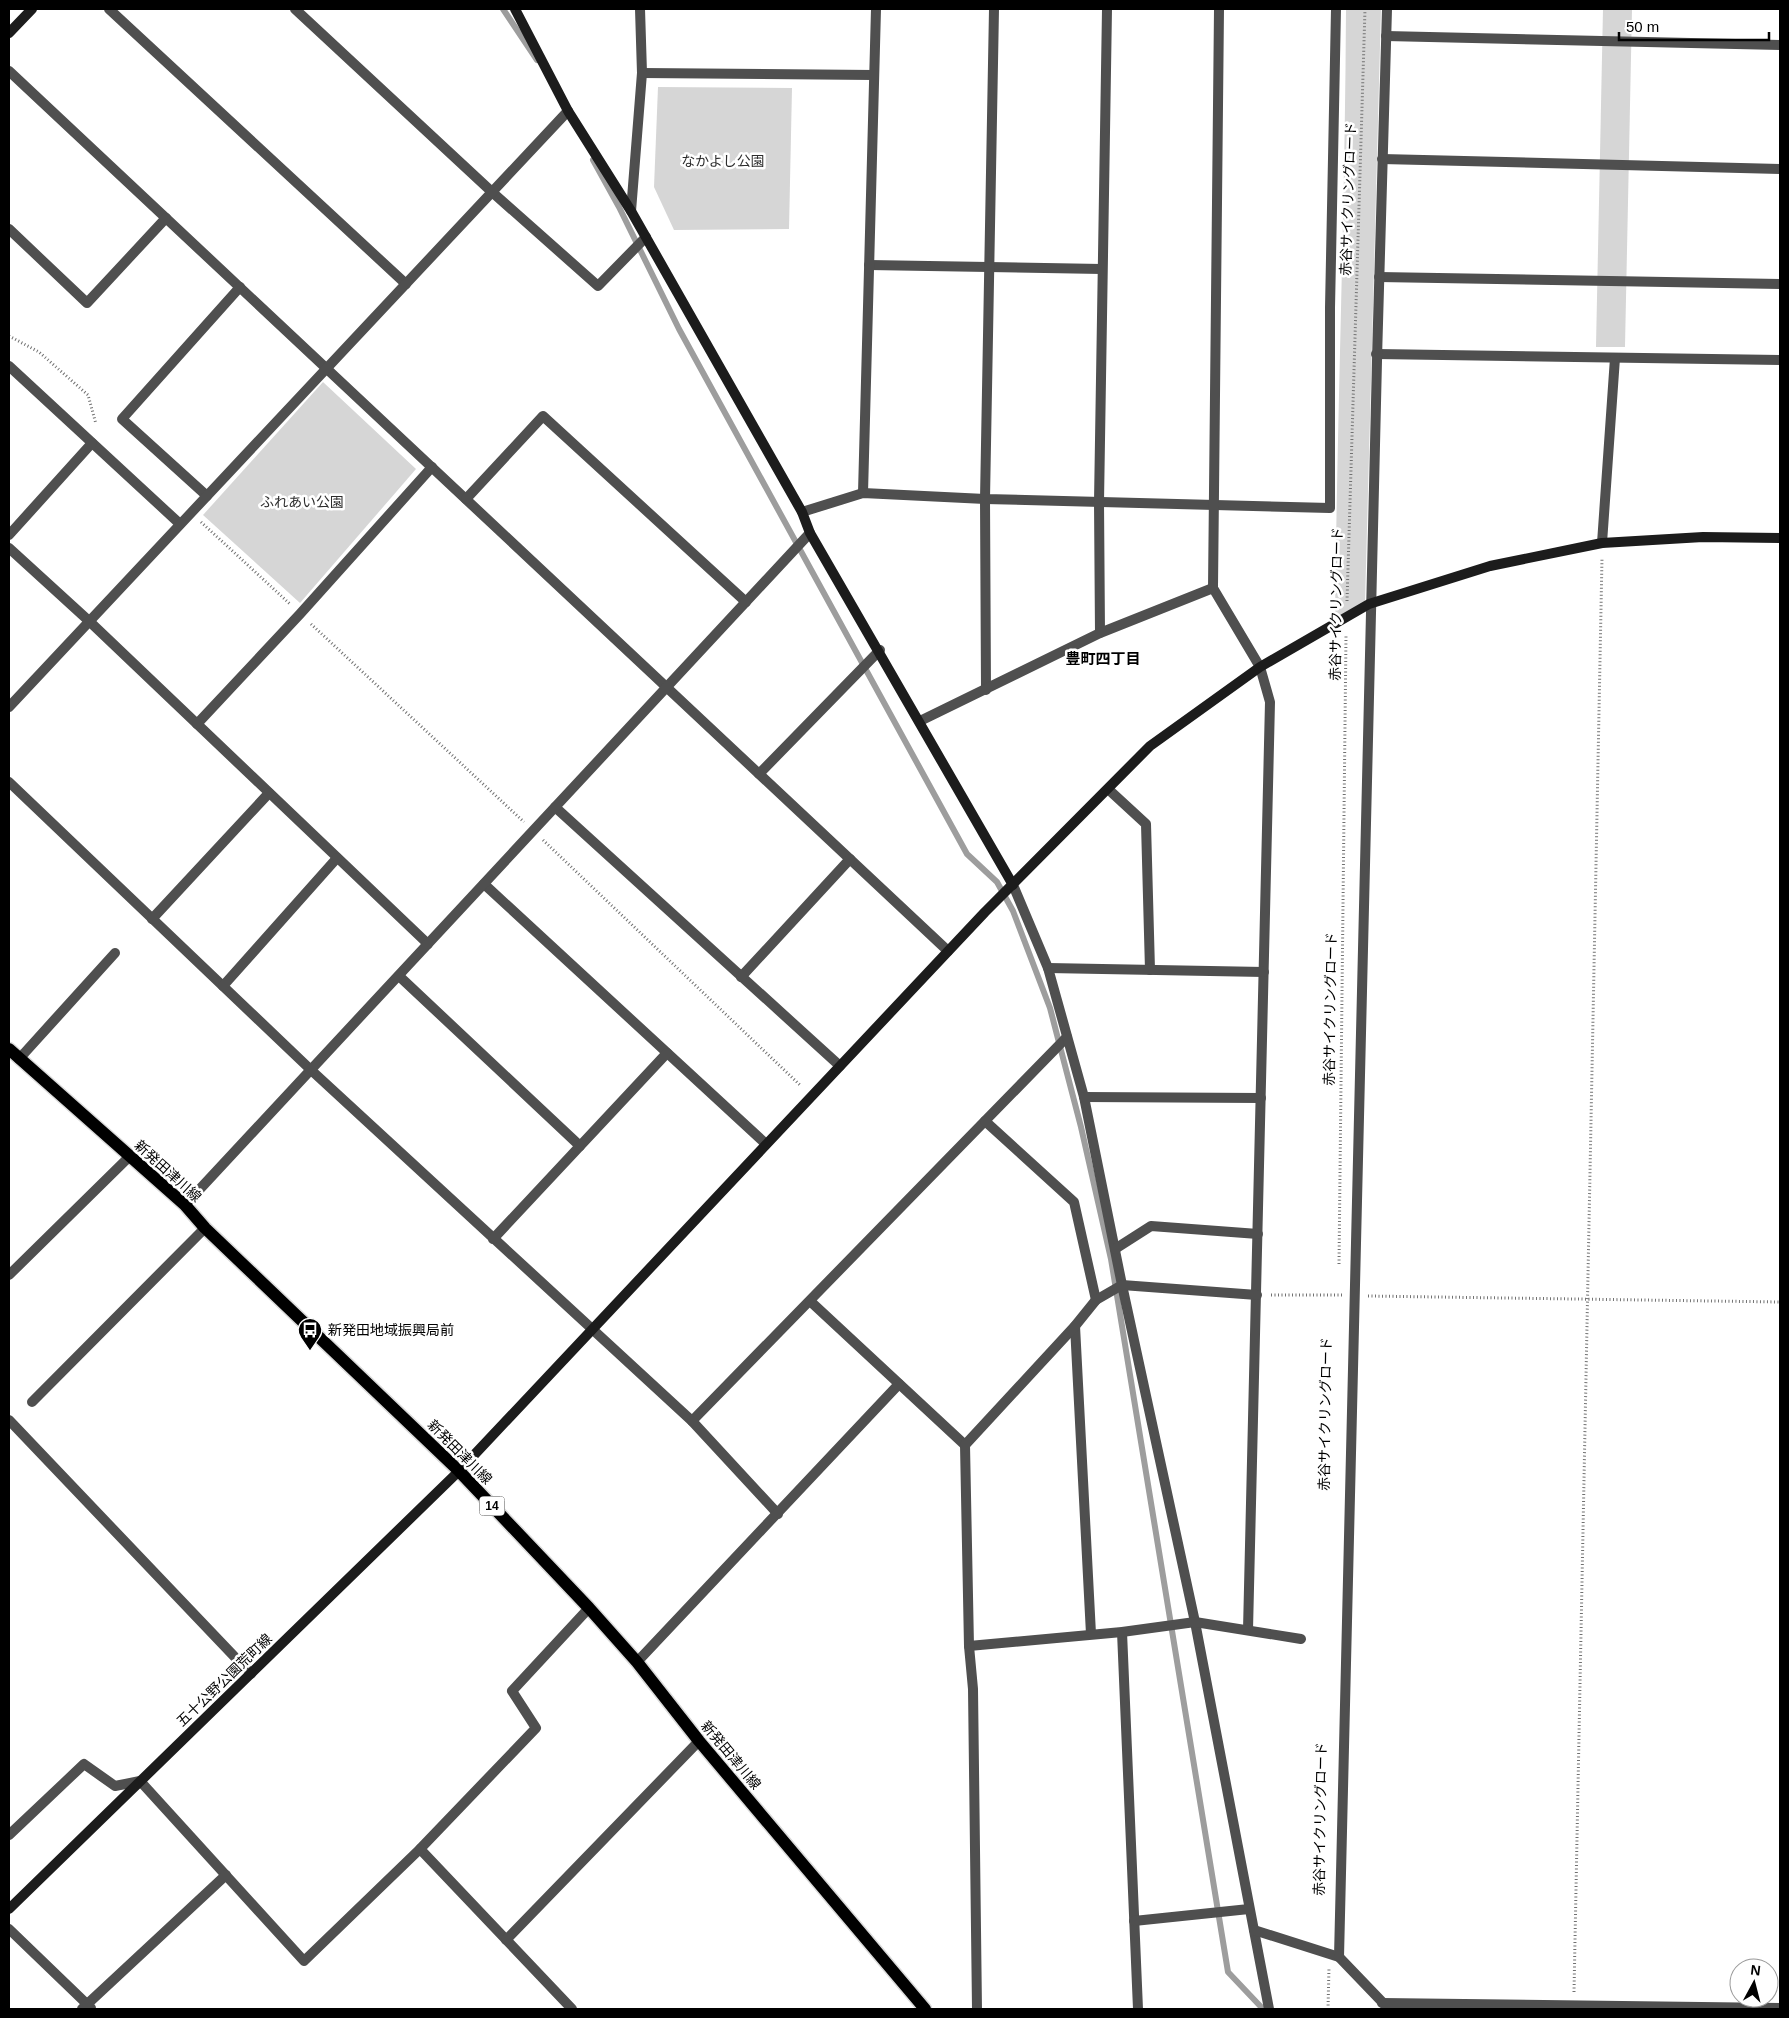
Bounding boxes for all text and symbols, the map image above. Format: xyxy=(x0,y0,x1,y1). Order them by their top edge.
scale bar xyxy=(1619,10,1769,42)
text: 50 m xyxy=(1626,18,1659,35)
street label: 赤谷サイクリングロード xyxy=(1337,122,1359,276)
park label: なかよし公園 xyxy=(681,153,765,169)
park label: ふれあい公園 xyxy=(260,494,344,510)
street label: 赤谷サイクリングロード xyxy=(1327,527,1345,681)
district label: 豊町四丁目 xyxy=(1065,650,1141,667)
street label: 赤谷サイクリングロード xyxy=(1321,932,1339,1086)
street label: 新発田津川線 xyxy=(131,1137,205,1205)
bus stop icon: 新発田地域振興局前 xyxy=(297,1317,323,1351)
place label: 新発田地域振興局前 xyxy=(328,1322,454,1338)
street label: 赤谷サイクリングロード xyxy=(1316,1337,1334,1491)
street label: 新発田津川線 xyxy=(425,1417,495,1487)
road number: 14 xyxy=(480,1496,504,1515)
street label: 五十公野公園荒町線 xyxy=(173,1630,275,1730)
street label: 新発田津川線 xyxy=(698,1718,764,1792)
street label: 赤谷サイクリングロード xyxy=(1311,1742,1329,1896)
north arrow xyxy=(1729,1958,1779,2008)
text: N xyxy=(1750,1962,1762,1979)

